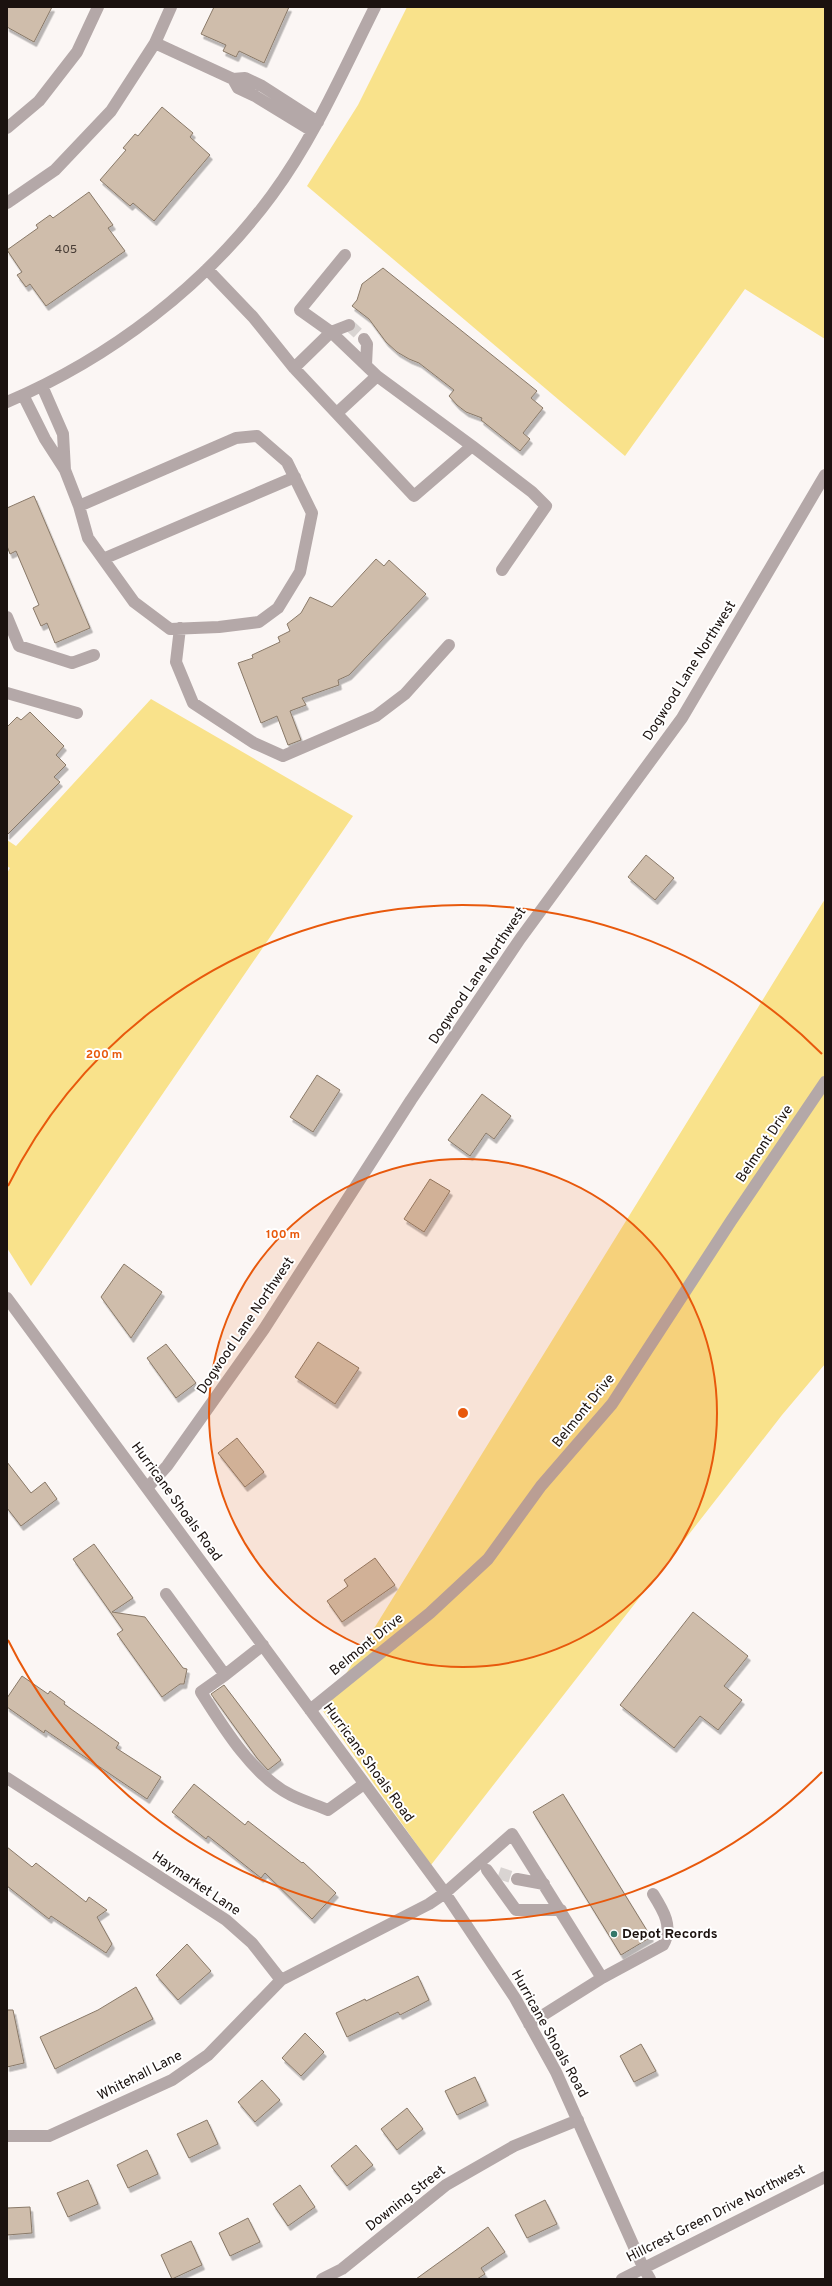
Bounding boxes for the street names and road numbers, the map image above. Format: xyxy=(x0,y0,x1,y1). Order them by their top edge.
street label: Dogwood Lane Northwest xyxy=(640,598,740,744)
street label: Dogwood Lane Northwest xyxy=(426,904,530,1048)
street label: Belmont Drive xyxy=(733,1102,797,1186)
street label: Dogwood Lane Northwest xyxy=(194,1254,298,1398)
street label: Belmont Drive xyxy=(549,1371,619,1451)
street label: Hurricane Shoals Road xyxy=(127,1439,225,1565)
street label: Belmont Drive xyxy=(327,1610,407,1680)
street label: Hurricane Shoals Road xyxy=(319,1700,417,1826)
street label: Haymarket Lane xyxy=(149,1848,243,1920)
street label: Hurricane Shoals Road xyxy=(507,1967,591,2101)
street label: Whitehall Lane xyxy=(95,2047,185,2105)
street label: Hillcrest Green Drive Northwest xyxy=(624,2161,808,2267)
street label: Downing Street xyxy=(363,2163,449,2235)

